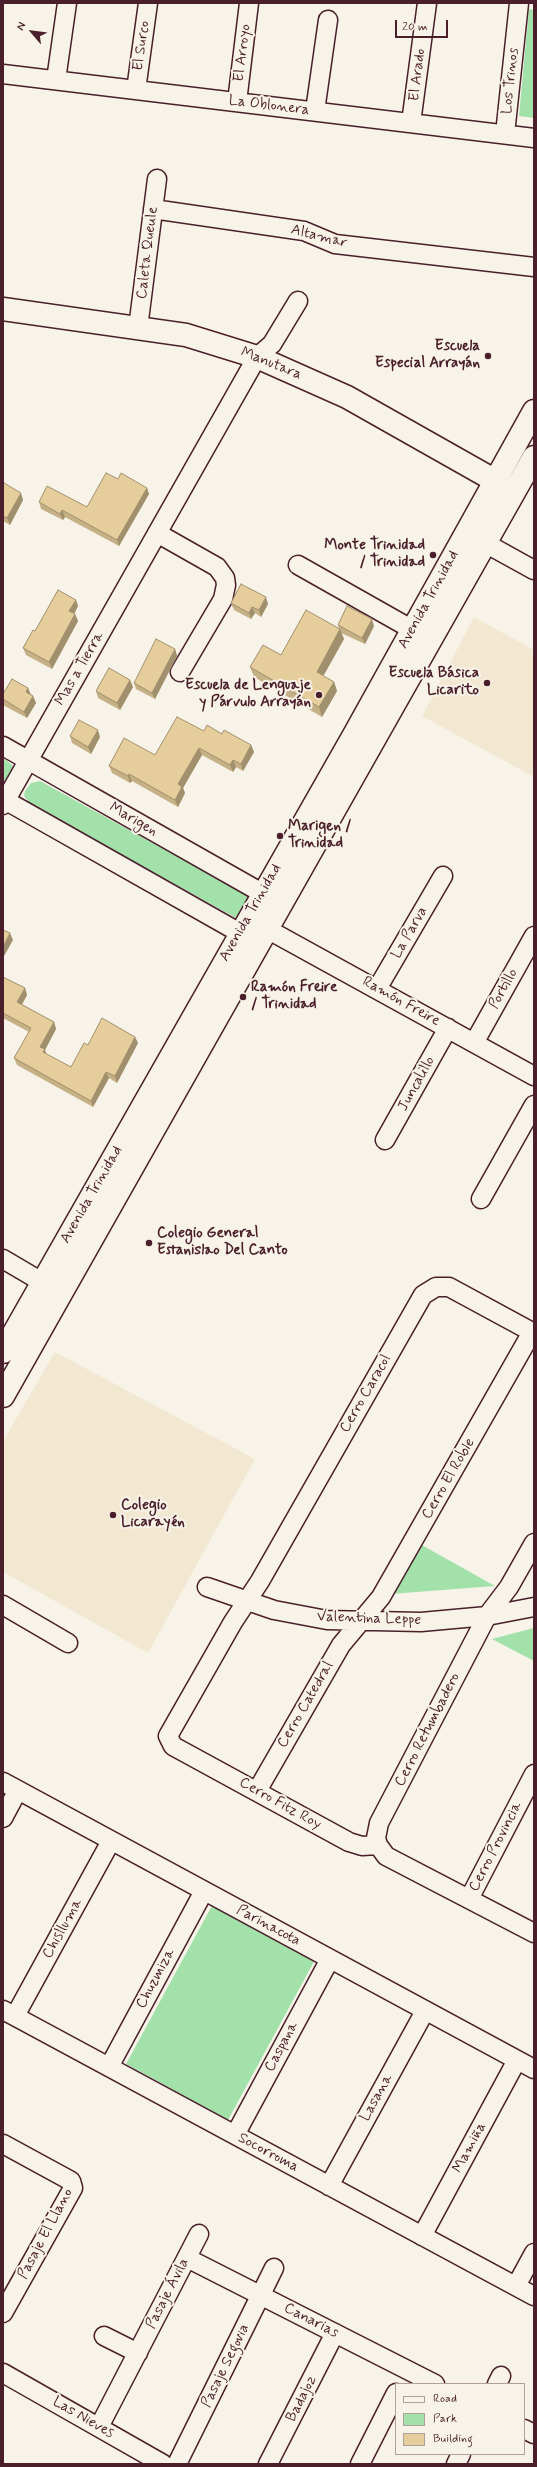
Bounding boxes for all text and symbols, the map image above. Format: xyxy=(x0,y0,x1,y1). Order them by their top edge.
north arrow xyxy=(12,12,52,52)
scale bar xyxy=(397,12,450,38)
text: 20 m xyxy=(402,19,428,35)
text: N xyxy=(14,20,29,33)
street label: El Surco xyxy=(130,20,154,72)
street label: El Arroyo xyxy=(231,23,255,83)
street label: Los Trinos xyxy=(499,47,523,115)
street label: El Arado xyxy=(406,48,430,102)
street label: La Oblonera xyxy=(228,92,310,120)
street label: Caleta Queule xyxy=(133,206,163,300)
street label: Altamar xyxy=(289,221,349,253)
place label: Escuela Especial Arrayán xyxy=(375,338,480,373)
street label: Manutara xyxy=(238,344,304,384)
marker: Escuela Especial Arrayán xyxy=(483,351,493,361)
place label: Monte Trinidad / Trinidad xyxy=(324,537,425,572)
street label: Avenida Trinidad xyxy=(395,548,463,652)
marker: Monte Trinidad / Trinidad xyxy=(428,550,438,560)
street label: Mas a Tierra xyxy=(52,629,108,709)
place label: Escuela Básica Licarito xyxy=(388,665,479,700)
place label: Escuela de Lenguaje y Párvulo Arrayán xyxy=(185,677,311,712)
marker: Escuela Básica Licarito xyxy=(482,678,492,688)
marker: Escuela de Lenguaje y Párvulo Arrayán xyxy=(314,690,324,700)
street label: Marigen xyxy=(106,799,160,841)
place label: Marigen / Trinidad xyxy=(288,818,352,853)
marker: Marigen / Trinidad xyxy=(275,831,285,841)
street label: Avenida Trinidad xyxy=(216,861,286,965)
street label: La Parva xyxy=(388,904,432,962)
street label: Portillo xyxy=(486,966,522,1012)
street label: Ramón Freire xyxy=(359,973,443,1031)
place label: Ramón Freire / Trinidad xyxy=(251,979,337,1014)
marker: Ramón Freire / Trinidad xyxy=(238,992,248,1002)
street label: Juncalillo xyxy=(395,1053,439,1115)
street label: Avenida Trinidad xyxy=(57,1143,127,1247)
place label: Colegio General Estanislao Del Canto xyxy=(157,1225,288,1260)
marker: Colegio General Estanislao Del Canto xyxy=(144,1238,154,1248)
street label: Cerro Caracol xyxy=(336,1352,396,1436)
street label: Cerro El Roble xyxy=(419,1435,479,1523)
place label: Colegio Licarayén xyxy=(121,1497,185,1532)
marker: Colegio Licarayén xyxy=(108,1510,118,1520)
street label: Valentina Leppe xyxy=(317,1608,421,1630)
street label: Cerro Catedral xyxy=(274,1659,338,1751)
street label: Cerro Retumbadero xyxy=(392,1670,464,1790)
street label: Cerro Fitz Roy xyxy=(236,1774,324,1834)
street label: Cerro Provincia xyxy=(466,1799,526,1895)
street label: Chislluma xyxy=(39,1896,87,1962)
street label: Parinacota xyxy=(233,1902,303,1950)
street label: Chuzmiza xyxy=(133,1946,179,2012)
street label: Caspana xyxy=(261,2019,303,2075)
street label: Lasana xyxy=(357,2071,397,2125)
street label: Mamiña xyxy=(449,2120,491,2176)
street label: Socorroma xyxy=(234,2129,302,2177)
street label: Pasaje El Llano xyxy=(15,2186,77,2282)
street label: Pasaje Ávila xyxy=(143,2256,193,2332)
street label: Canarias xyxy=(281,2300,341,2342)
street label: Pasaje Segovia xyxy=(198,2321,254,2411)
street label: Badajoz xyxy=(283,2373,321,2425)
legend xyxy=(395,2383,525,2455)
text: Road xyxy=(433,2391,457,2407)
street label: Las Nieves xyxy=(49,2393,117,2443)
text: Park xyxy=(433,2411,457,2427)
text: Building xyxy=(433,2431,473,2447)

